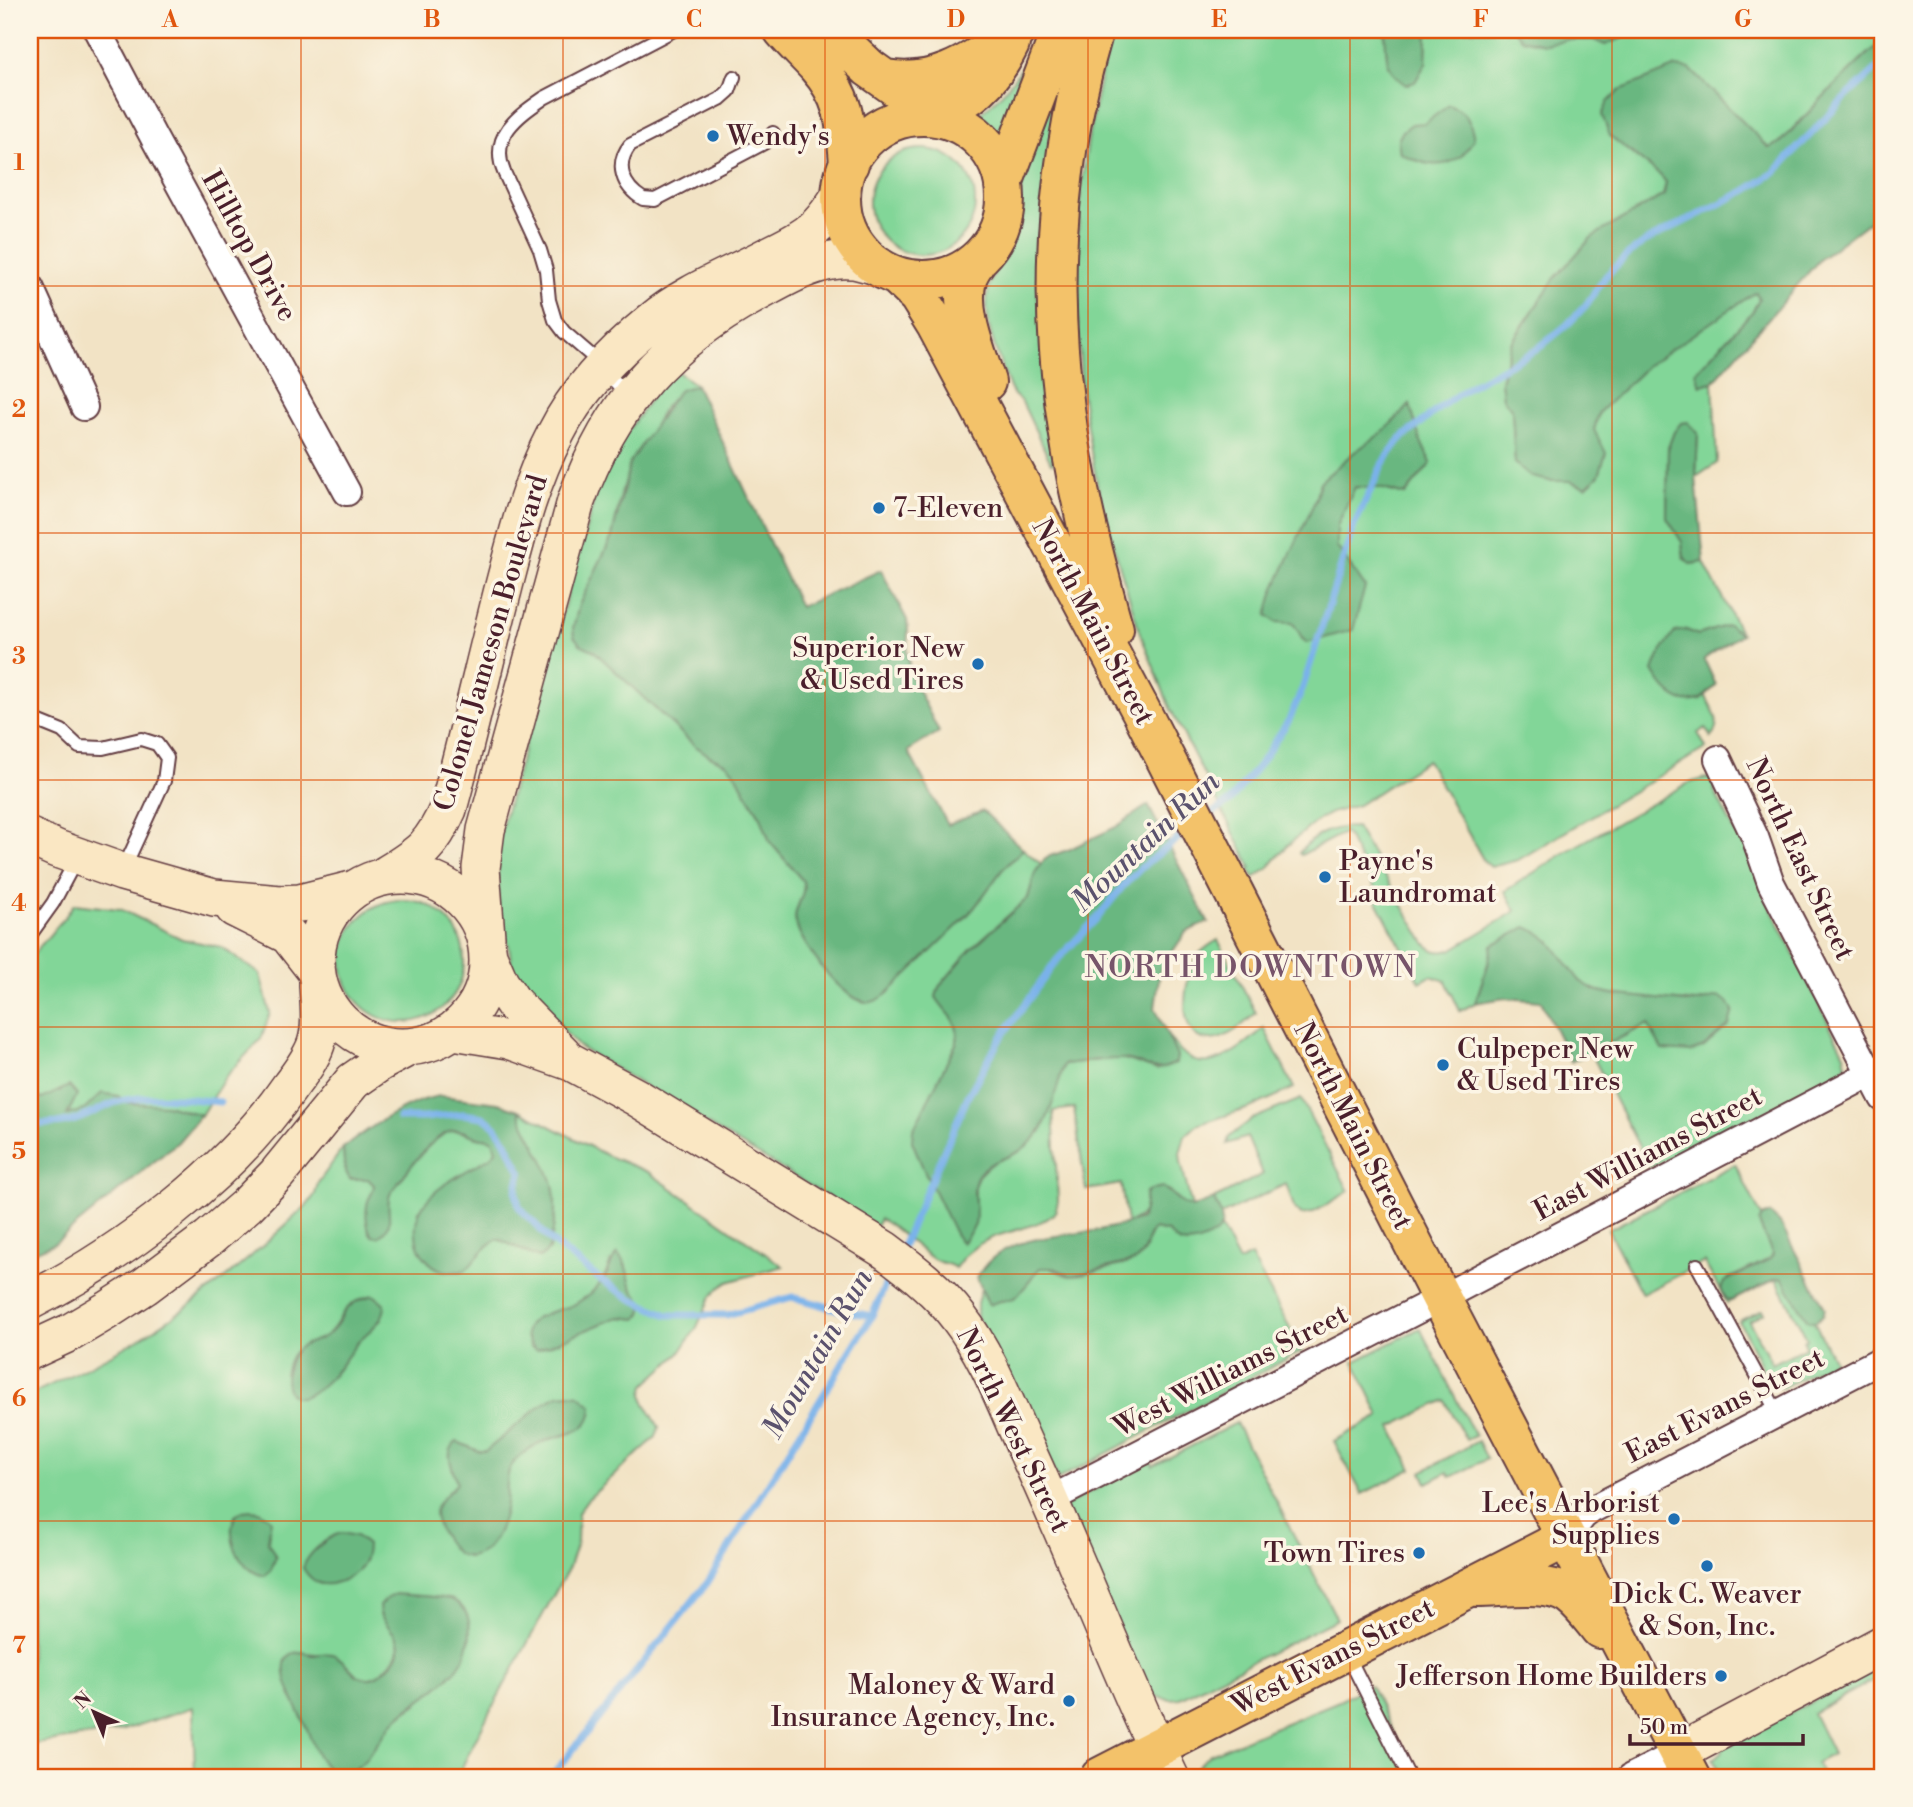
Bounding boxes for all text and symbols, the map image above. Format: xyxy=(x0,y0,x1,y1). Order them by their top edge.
text: A xyxy=(161,6,179,34)
text: B xyxy=(423,6,441,34)
text: C xyxy=(686,6,702,34)
text: D xyxy=(947,6,965,34)
text: E xyxy=(1211,6,1227,34)
text: F xyxy=(1473,6,1489,34)
text: G xyxy=(1734,6,1752,34)
place label: Wendy's xyxy=(726,119,830,154)
marker: Wendy's xyxy=(705,128,721,144)
text: 1 xyxy=(13,149,25,177)
street label: Hilltop Drive xyxy=(193,165,305,327)
text: 2 xyxy=(12,396,26,424)
street label: Colonel Jameson Boulevard xyxy=(426,471,556,815)
place label: 7-Eleven xyxy=(893,491,1004,526)
marker: 7-Eleven xyxy=(871,500,887,516)
street label: North Main Street xyxy=(1024,513,1162,731)
place label: Superior New & Used Tires xyxy=(792,631,965,698)
text: 3 xyxy=(12,643,26,671)
marker: Superior New & Used Tires xyxy=(970,656,986,672)
street label: North East Street xyxy=(1738,752,1862,966)
water label: Mountain Run xyxy=(1064,763,1229,921)
place label: Payne's Laundromat xyxy=(1339,844,1496,911)
marker: Payne's Laundromat xyxy=(1317,869,1333,885)
text: 4 xyxy=(11,890,27,918)
district label: NORTH DOWNTOWN xyxy=(1085,949,1417,987)
street label: North Main Street xyxy=(1286,1016,1420,1236)
place label: Culpeper New & Used Tires xyxy=(1457,1032,1634,1099)
marker: Culpeper New & Used Tires xyxy=(1435,1057,1451,1073)
street label: East Williams Street xyxy=(1528,1079,1768,1229)
text: 5 xyxy=(12,1138,26,1166)
water label: Mountain Run xyxy=(754,1262,882,1446)
street label: West Williams Street xyxy=(1107,1297,1354,1446)
street label: North West Street xyxy=(948,1322,1078,1538)
street label: East Evans Street xyxy=(1620,1341,1831,1471)
text: 6 xyxy=(12,1385,26,1413)
place label: Lee's Arborist Supplies xyxy=(1482,1486,1660,1553)
marker: Lee's Arborist Supplies xyxy=(1666,1511,1682,1527)
place label: Town Tires xyxy=(1264,1536,1405,1571)
marker: Town Tires xyxy=(1411,1545,1427,1561)
marker: Dick C. Weaver & Son, Inc. xyxy=(1699,1558,1715,1574)
place label: Dick C. Weaver & Son, Inc. xyxy=(1612,1577,1802,1644)
street label: West Evans Street xyxy=(1225,1591,1440,1724)
text: 7 xyxy=(12,1632,26,1660)
place label: Jefferson Home Builders xyxy=(1395,1659,1707,1694)
place label: Maloney & Ward Insurance Agency, Inc. xyxy=(771,1668,1055,1735)
marker: Jefferson Home Builders xyxy=(1713,1668,1729,1684)
north arrow xyxy=(60,1678,130,1748)
text: N xyxy=(69,1687,97,1714)
marker: Maloney & Ward Insurance Agency, Inc. xyxy=(1061,1693,1077,1709)
scale bar xyxy=(1630,1702,1803,1746)
text: 50 m xyxy=(1640,1715,1688,1741)

